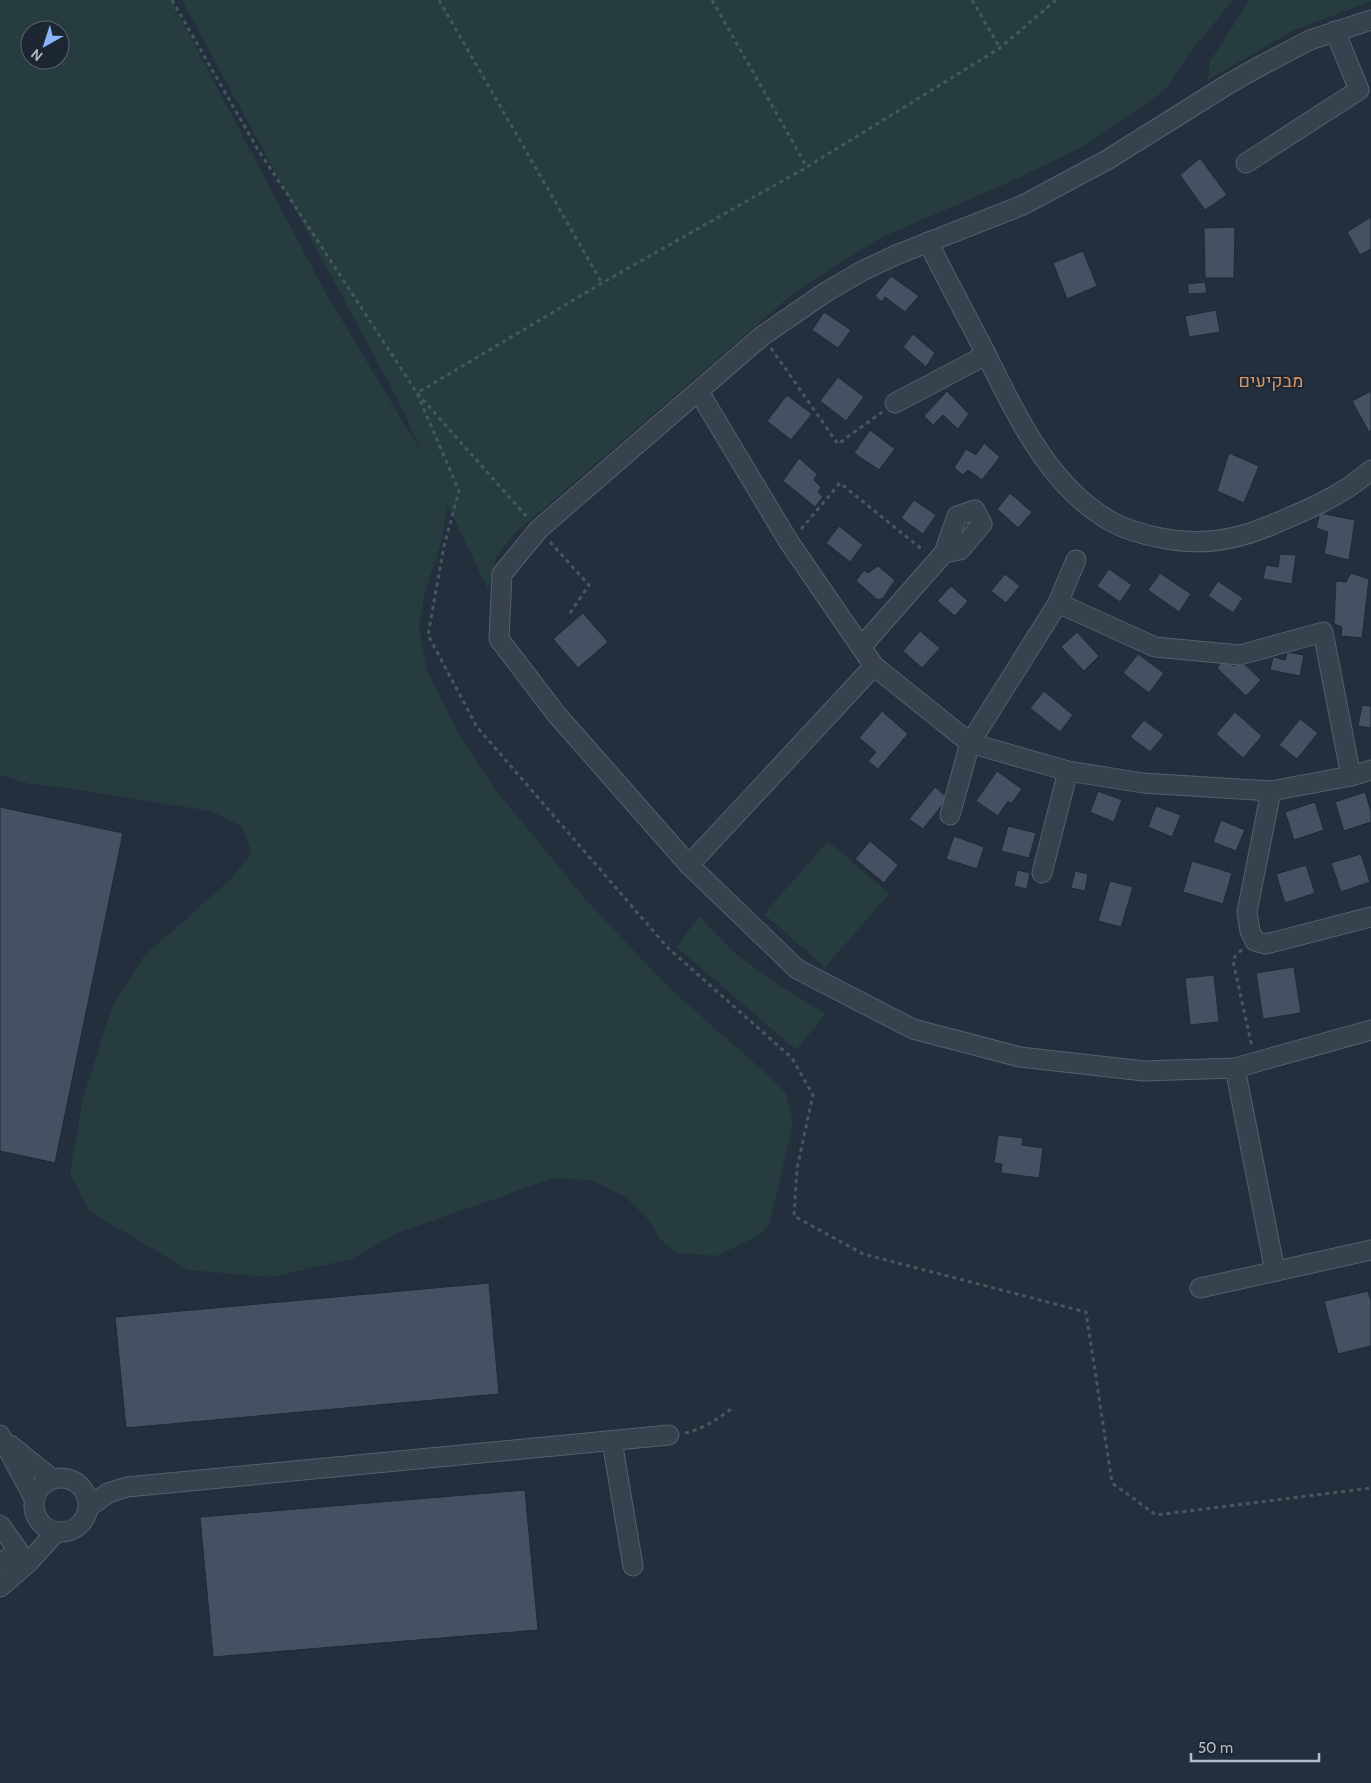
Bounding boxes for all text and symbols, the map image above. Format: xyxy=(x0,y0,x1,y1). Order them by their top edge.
north arrow xyxy=(20,20,70,70)
text: N xyxy=(27,45,46,65)
district label: מבקיעים xyxy=(1239,370,1303,392)
scale bar xyxy=(1191,1730,1318,1762)
text: 50 m xyxy=(1198,1739,1233,1757)

